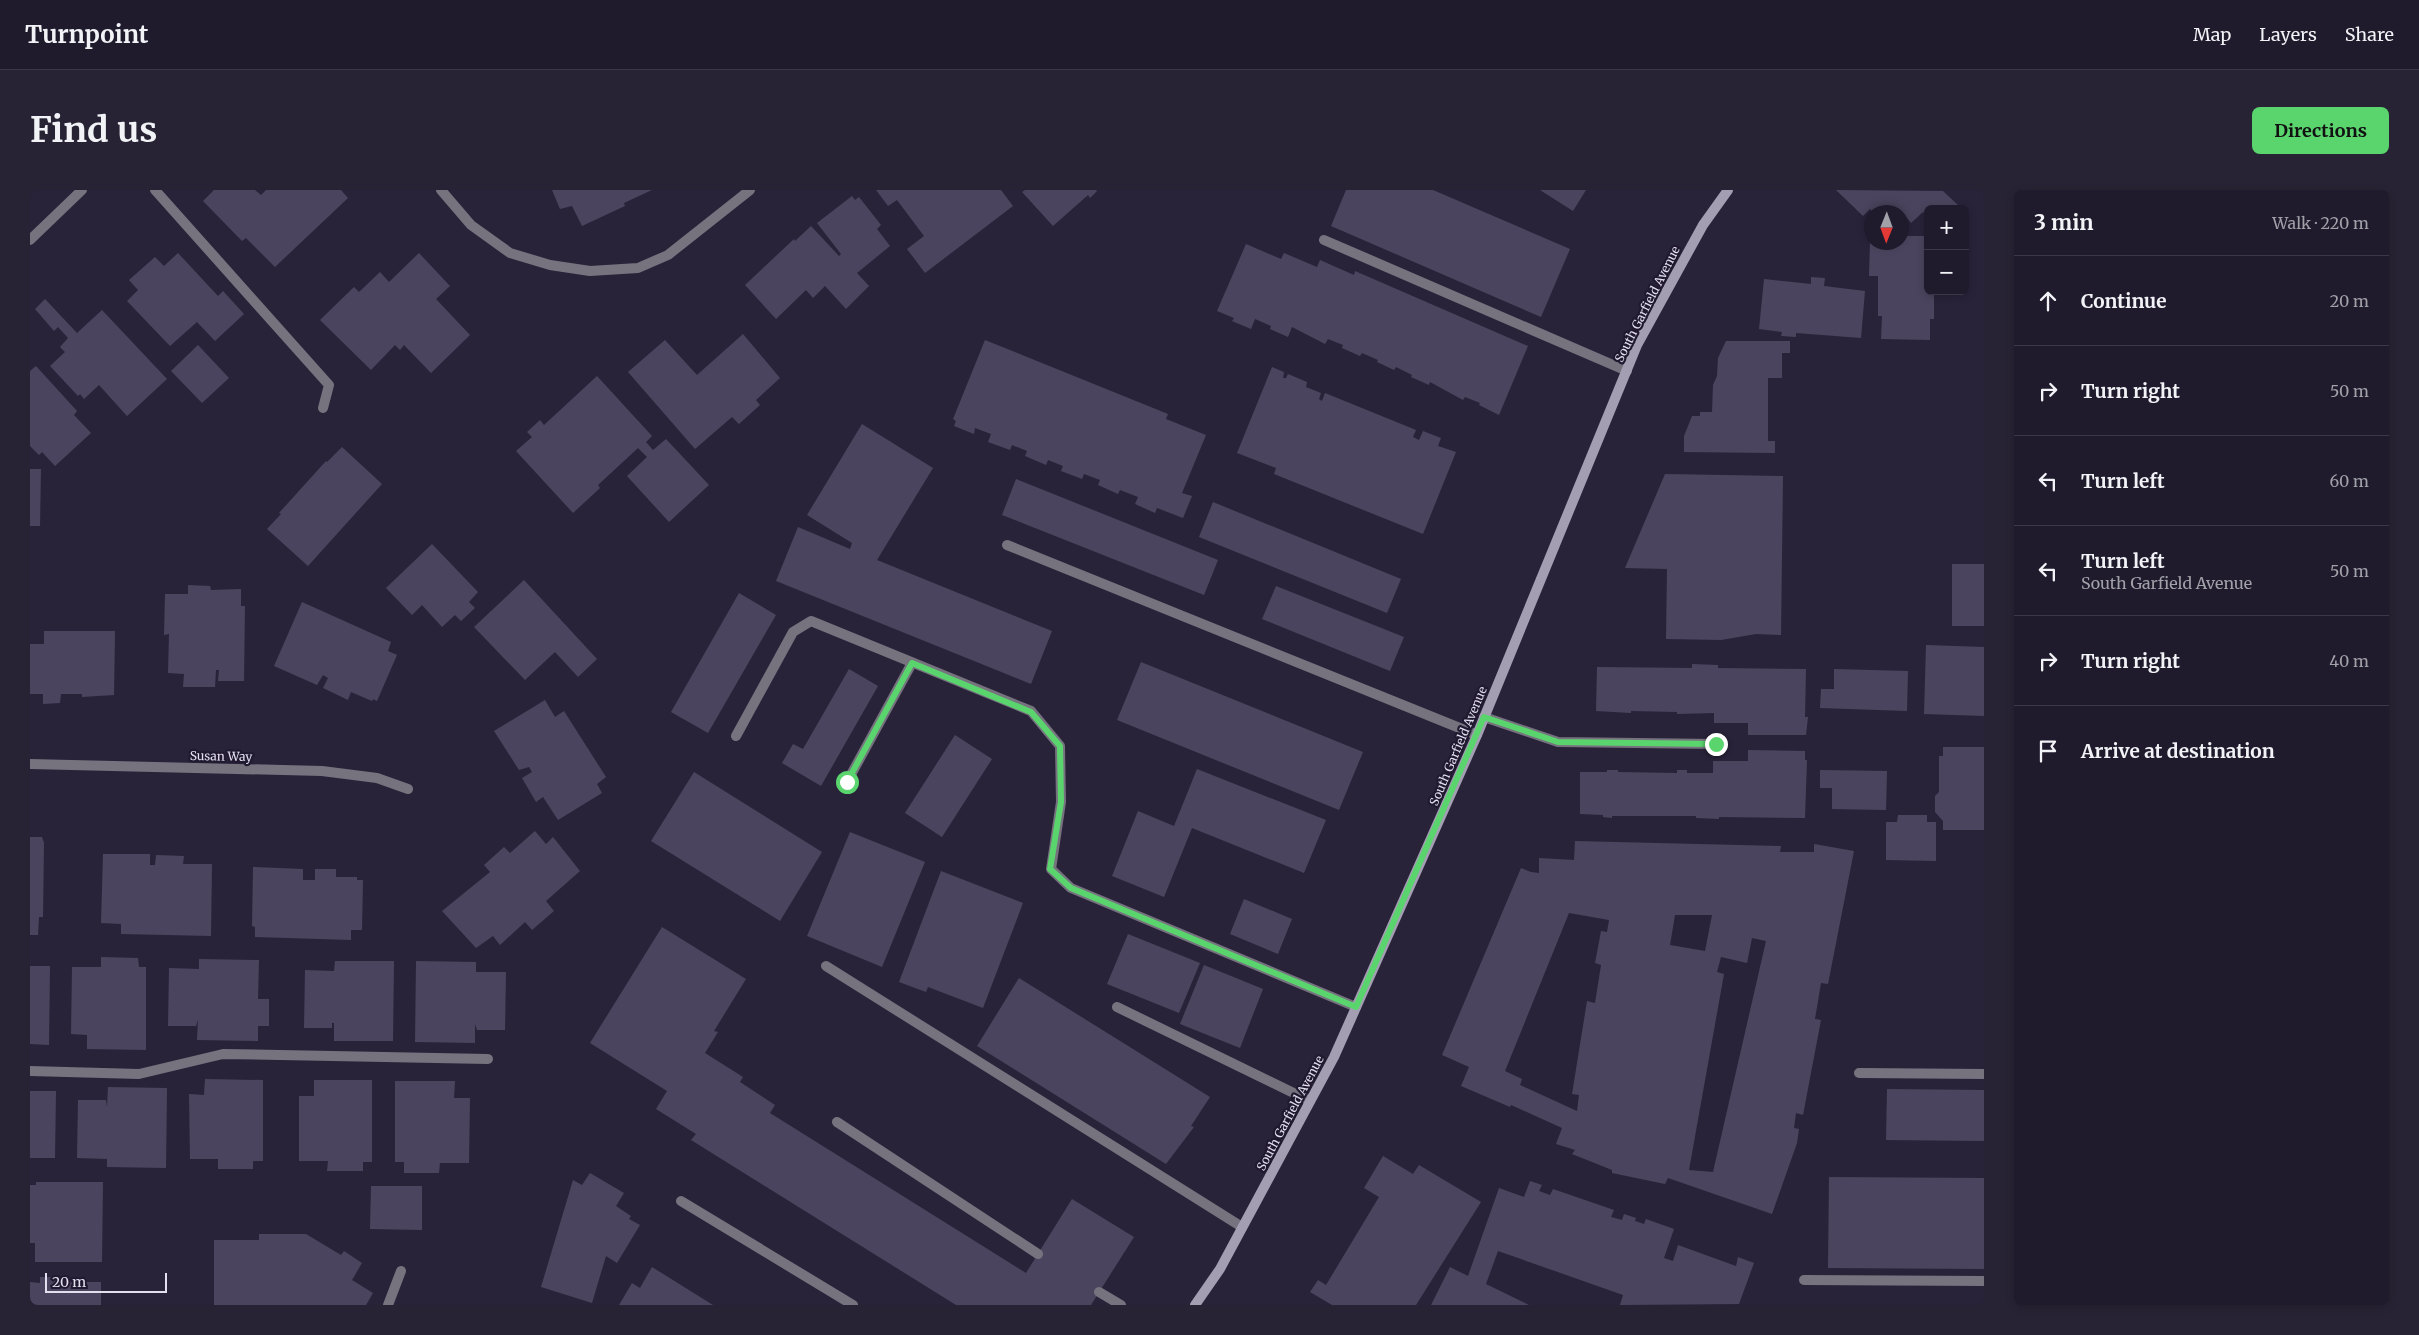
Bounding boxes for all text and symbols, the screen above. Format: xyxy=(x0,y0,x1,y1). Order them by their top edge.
text: Turnpoint xyxy=(25,19,148,50)
text: Map xyxy=(2193,23,2231,46)
text: Layers xyxy=(2259,23,2317,46)
text: Share xyxy=(2345,23,2394,46)
button: Directions xyxy=(2252,107,2389,154)
text: Find us xyxy=(30,108,157,152)
north arrow xyxy=(1864,205,1909,250)
map controls xyxy=(1924,205,1969,295)
button: + xyxy=(1924,205,1969,250)
text: 3 min xyxy=(2034,209,2093,236)
text: Walk · 220 m xyxy=(2272,213,2369,233)
street label: South Garfield Avenue xyxy=(1611,243,1683,365)
button: − xyxy=(1924,250,1969,295)
icon: ahead xyxy=(2034,287,2062,315)
text: Continue xyxy=(2081,289,2167,313)
text: 20 m xyxy=(2330,291,2369,311)
icon: right xyxy=(2034,377,2062,405)
text: Turn right xyxy=(2081,379,2180,403)
text: 50 m xyxy=(2330,381,2369,401)
icon: left xyxy=(2034,467,2062,495)
text: Turn left xyxy=(2081,469,2165,493)
text: 60 m xyxy=(2329,471,2369,491)
text: Turn left xyxy=(2081,549,2165,573)
icon: left xyxy=(2034,557,2062,585)
text: 50 m xyxy=(2330,561,2369,581)
text: South Garfield Avenue xyxy=(2081,573,2252,593)
icon: right xyxy=(2034,647,2062,675)
text: Turn right xyxy=(2081,649,2180,673)
text: 40 m xyxy=(2329,651,2369,671)
street label: South Garfield Avenue xyxy=(1426,684,1490,808)
route end xyxy=(1705,733,1728,756)
icon: arrive xyxy=(2034,737,2062,765)
text: Arrive at destination xyxy=(2081,739,2275,763)
street label: Susan Way xyxy=(190,748,252,764)
route start xyxy=(836,771,859,794)
street label: South Garfield Avenue xyxy=(1253,1053,1327,1173)
scale bar xyxy=(45,1270,168,1293)
text: 20 m xyxy=(52,1273,86,1291)

